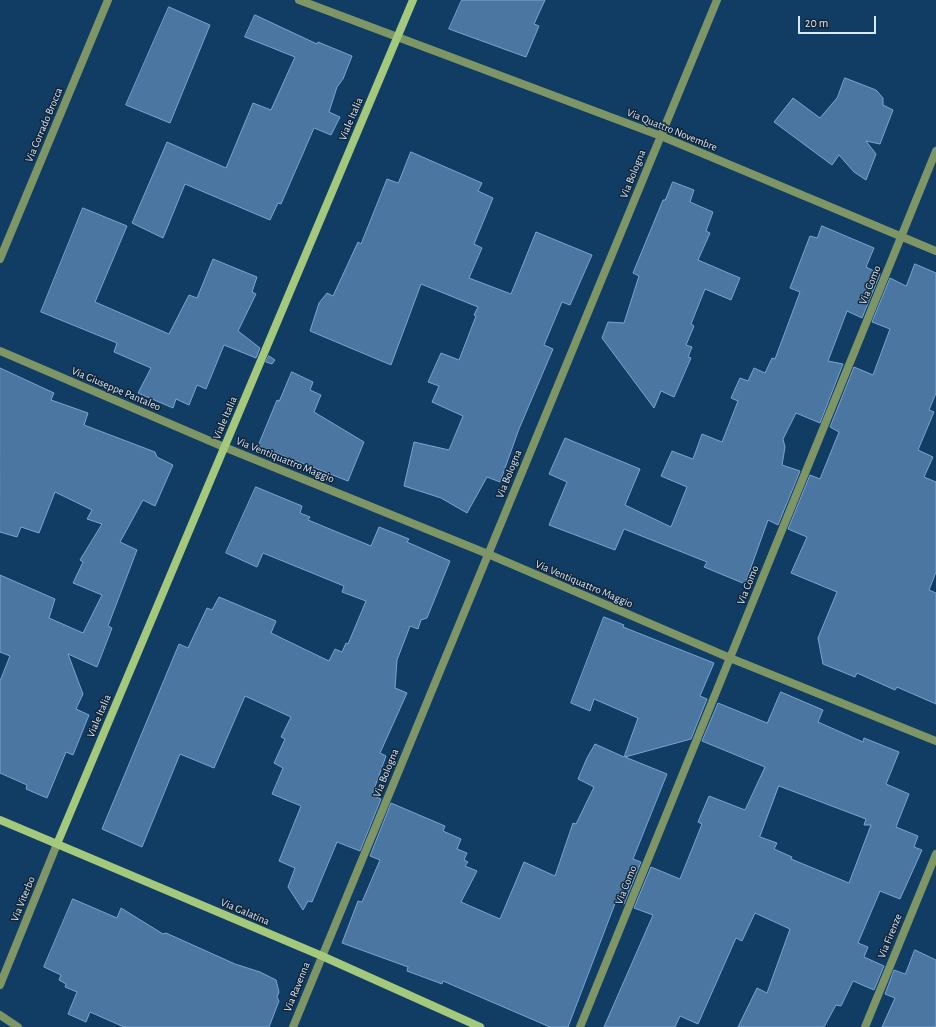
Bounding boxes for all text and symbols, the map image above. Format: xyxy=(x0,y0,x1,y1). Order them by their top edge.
scale bar xyxy=(800,8,878,34)
text: 20 m xyxy=(805,17,828,29)
street label: Via Corrado Brocca xyxy=(22,86,66,164)
street label: Viale Italia xyxy=(336,96,366,142)
street label: Via Quattro Novembre xyxy=(625,106,719,154)
street label: Via Bologna xyxy=(617,148,649,200)
street label: Via Como xyxy=(856,264,884,306)
street label: Via Giuseppe Pantaleo xyxy=(69,364,163,414)
street label: Viale Italia xyxy=(210,395,240,441)
street label: Via Ventiquattro Maggio xyxy=(234,434,336,486)
street label: Via Bologna xyxy=(493,448,525,500)
street label: Via Ventiquattro Maggio xyxy=(533,557,635,611)
street label: Via Como xyxy=(734,564,762,606)
street label: Viale Italia xyxy=(84,693,114,739)
street label: Via Bologna xyxy=(370,747,402,799)
street label: Via Como xyxy=(612,864,640,906)
street label: Via Viterbo xyxy=(8,874,38,924)
street label: Via Galatina xyxy=(218,896,272,928)
street label: Via Firenze xyxy=(875,912,905,960)
street label: Via Ravenna xyxy=(281,960,313,1014)

